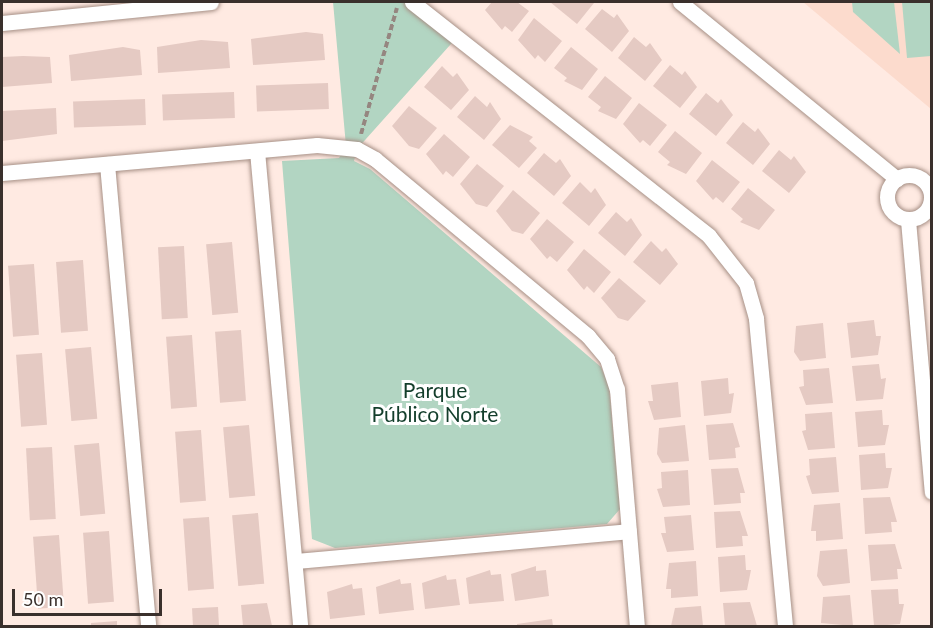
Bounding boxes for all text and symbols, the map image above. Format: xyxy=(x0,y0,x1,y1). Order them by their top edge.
park label: Parque Público Norte xyxy=(372,377,498,427)
scale bar xyxy=(15,577,165,615)
text: 50 m xyxy=(23,588,63,610)

